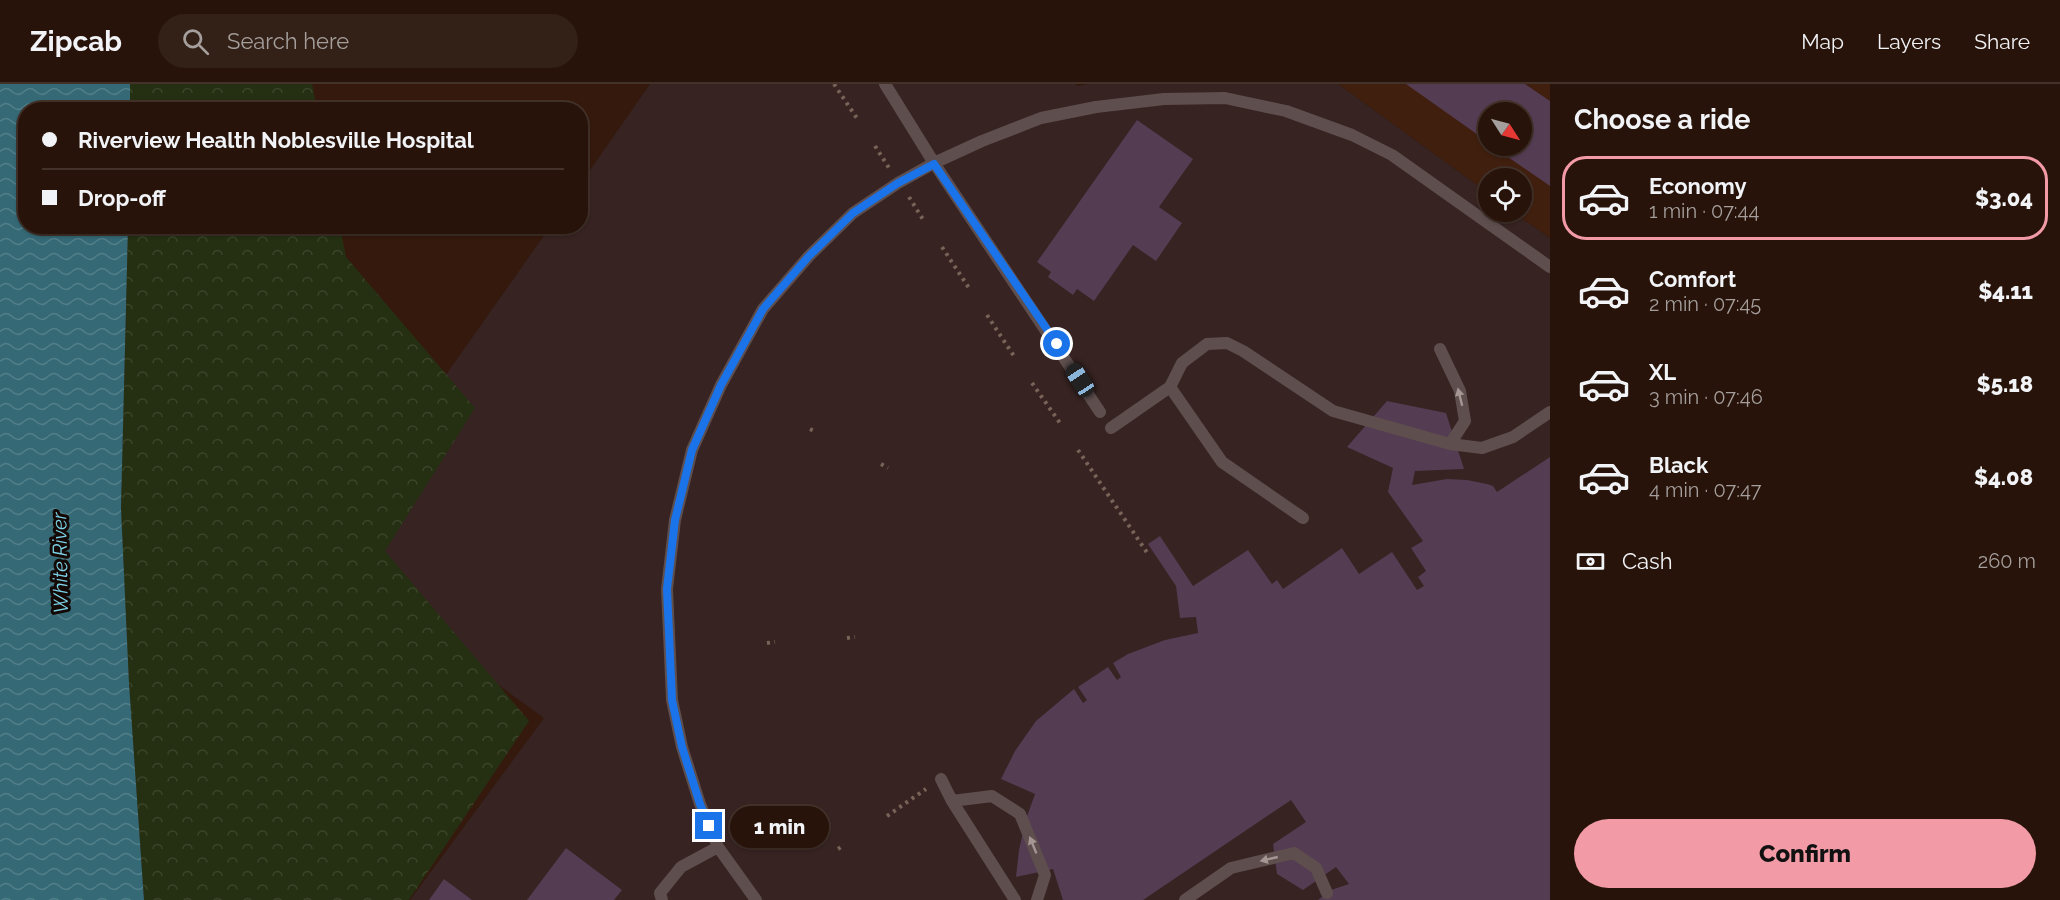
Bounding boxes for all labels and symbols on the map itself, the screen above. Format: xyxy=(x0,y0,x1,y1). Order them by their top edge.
north arrow xyxy=(1478,102,1532,156)
route start xyxy=(1043,330,1070,357)
car xyxy=(1063,360,1097,400)
one-way arrow xyxy=(1455,388,1465,406)
water label: White River xyxy=(47,511,73,614)
callout: 1 min xyxy=(730,805,829,847)
route end xyxy=(695,812,722,839)
one-way arrow xyxy=(1028,836,1037,854)
one-way arrow xyxy=(1260,855,1278,865)

